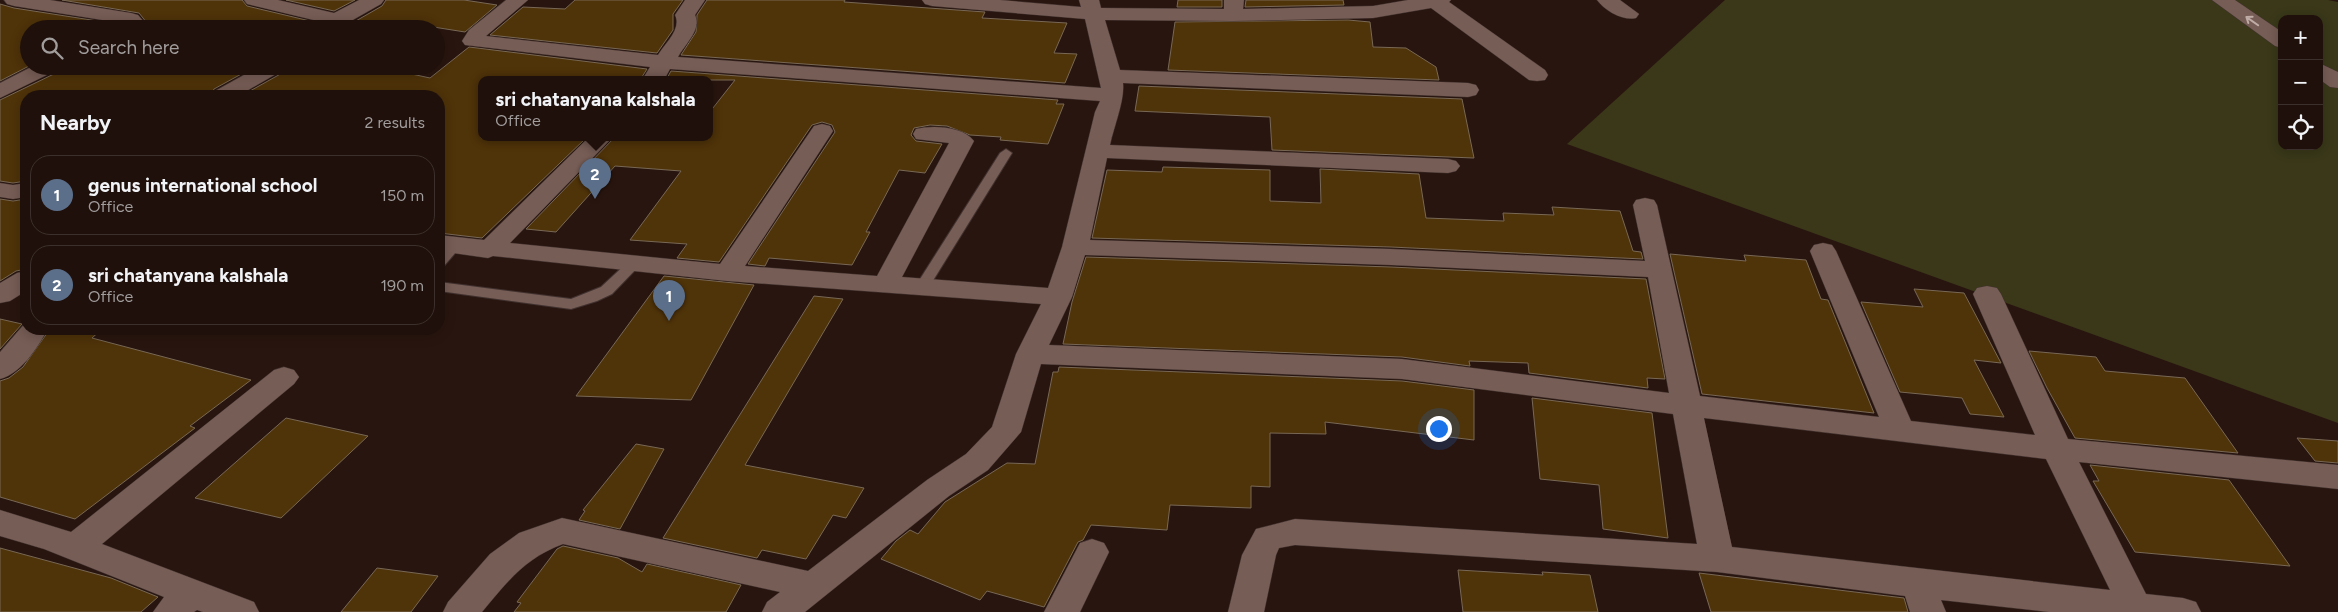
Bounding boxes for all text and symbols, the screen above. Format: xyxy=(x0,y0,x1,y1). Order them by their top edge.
map controls xyxy=(2278,15,2323,150)
button: + xyxy=(2278,15,2323,60)
one-way arrow xyxy=(2245,16,2259,26)
search box xyxy=(20,20,445,75)
icon: search xyxy=(38,34,66,62)
text: Search here xyxy=(78,36,180,59)
button: − xyxy=(2278,60,2323,105)
popup xyxy=(478,76,713,141)
text: sri chatanyana kalshala xyxy=(495,88,696,111)
button: locate xyxy=(2278,105,2323,150)
text: Nearby xyxy=(40,110,111,135)
text: Office xyxy=(495,111,541,130)
text: 2 results xyxy=(365,113,425,132)
pin: 2 xyxy=(579,158,611,199)
text: genus international school xyxy=(88,174,317,197)
text: 1 xyxy=(54,186,60,205)
text: 150 m xyxy=(380,186,424,205)
text: Office xyxy=(88,197,133,216)
text: sri chatanyana kalshala xyxy=(88,264,288,287)
text: 2 xyxy=(52,276,62,295)
text: 190 m xyxy=(381,276,424,295)
pin: 1 xyxy=(653,280,685,321)
text: Office xyxy=(88,287,133,306)
your location xyxy=(1426,416,1452,442)

